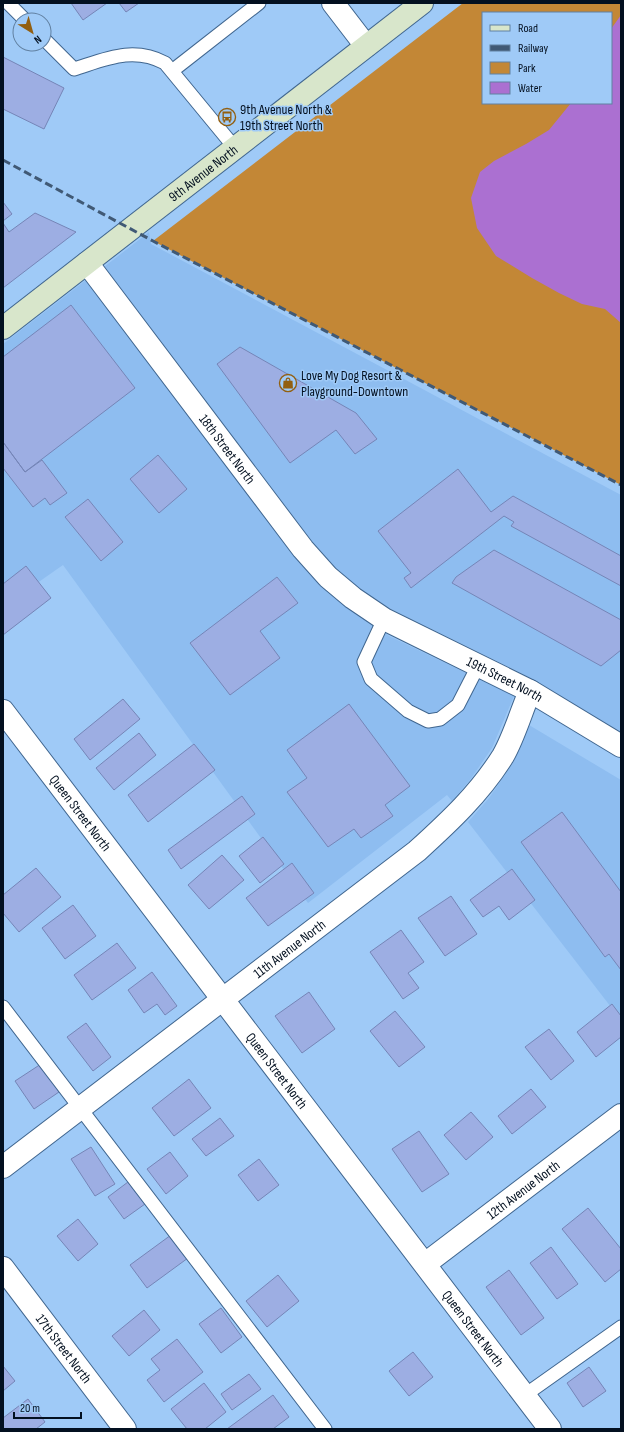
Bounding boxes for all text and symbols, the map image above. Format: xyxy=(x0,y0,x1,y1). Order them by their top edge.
north arrow xyxy=(12,12,52,52)
legend xyxy=(482,12,612,104)
text: Road xyxy=(518,21,538,36)
text: N xyxy=(31,33,44,47)
text: Railway xyxy=(518,41,549,56)
text: Park xyxy=(518,61,536,76)
text: Water xyxy=(518,81,542,96)
place label: 9th Avenue North & 19th Street North xyxy=(240,101,332,134)
bus stop icon: 9th Avenue North & 19th Street North xyxy=(217,107,237,127)
street label: 9th Avenue North xyxy=(165,141,241,205)
place label: Love My Dog Resort & Playground-Downtown xyxy=(301,367,408,400)
shop icon: Love My Dog Resort & Playground-Downtown xyxy=(278,373,298,393)
street label: 18th Street North xyxy=(196,411,259,487)
street label: 19th Street North xyxy=(464,653,546,705)
street label: Queen Street North xyxy=(46,771,115,854)
street label: 11th Avenue North xyxy=(250,916,329,981)
street label: Queen Street North xyxy=(242,1029,311,1112)
street label: 12th Avenue North xyxy=(483,1156,563,1223)
street label: Queen Street North xyxy=(439,1287,508,1370)
street label: 17th Street North xyxy=(32,1311,96,1386)
scale bar xyxy=(14,1394,81,1420)
text: 20 m xyxy=(20,1401,40,1416)

